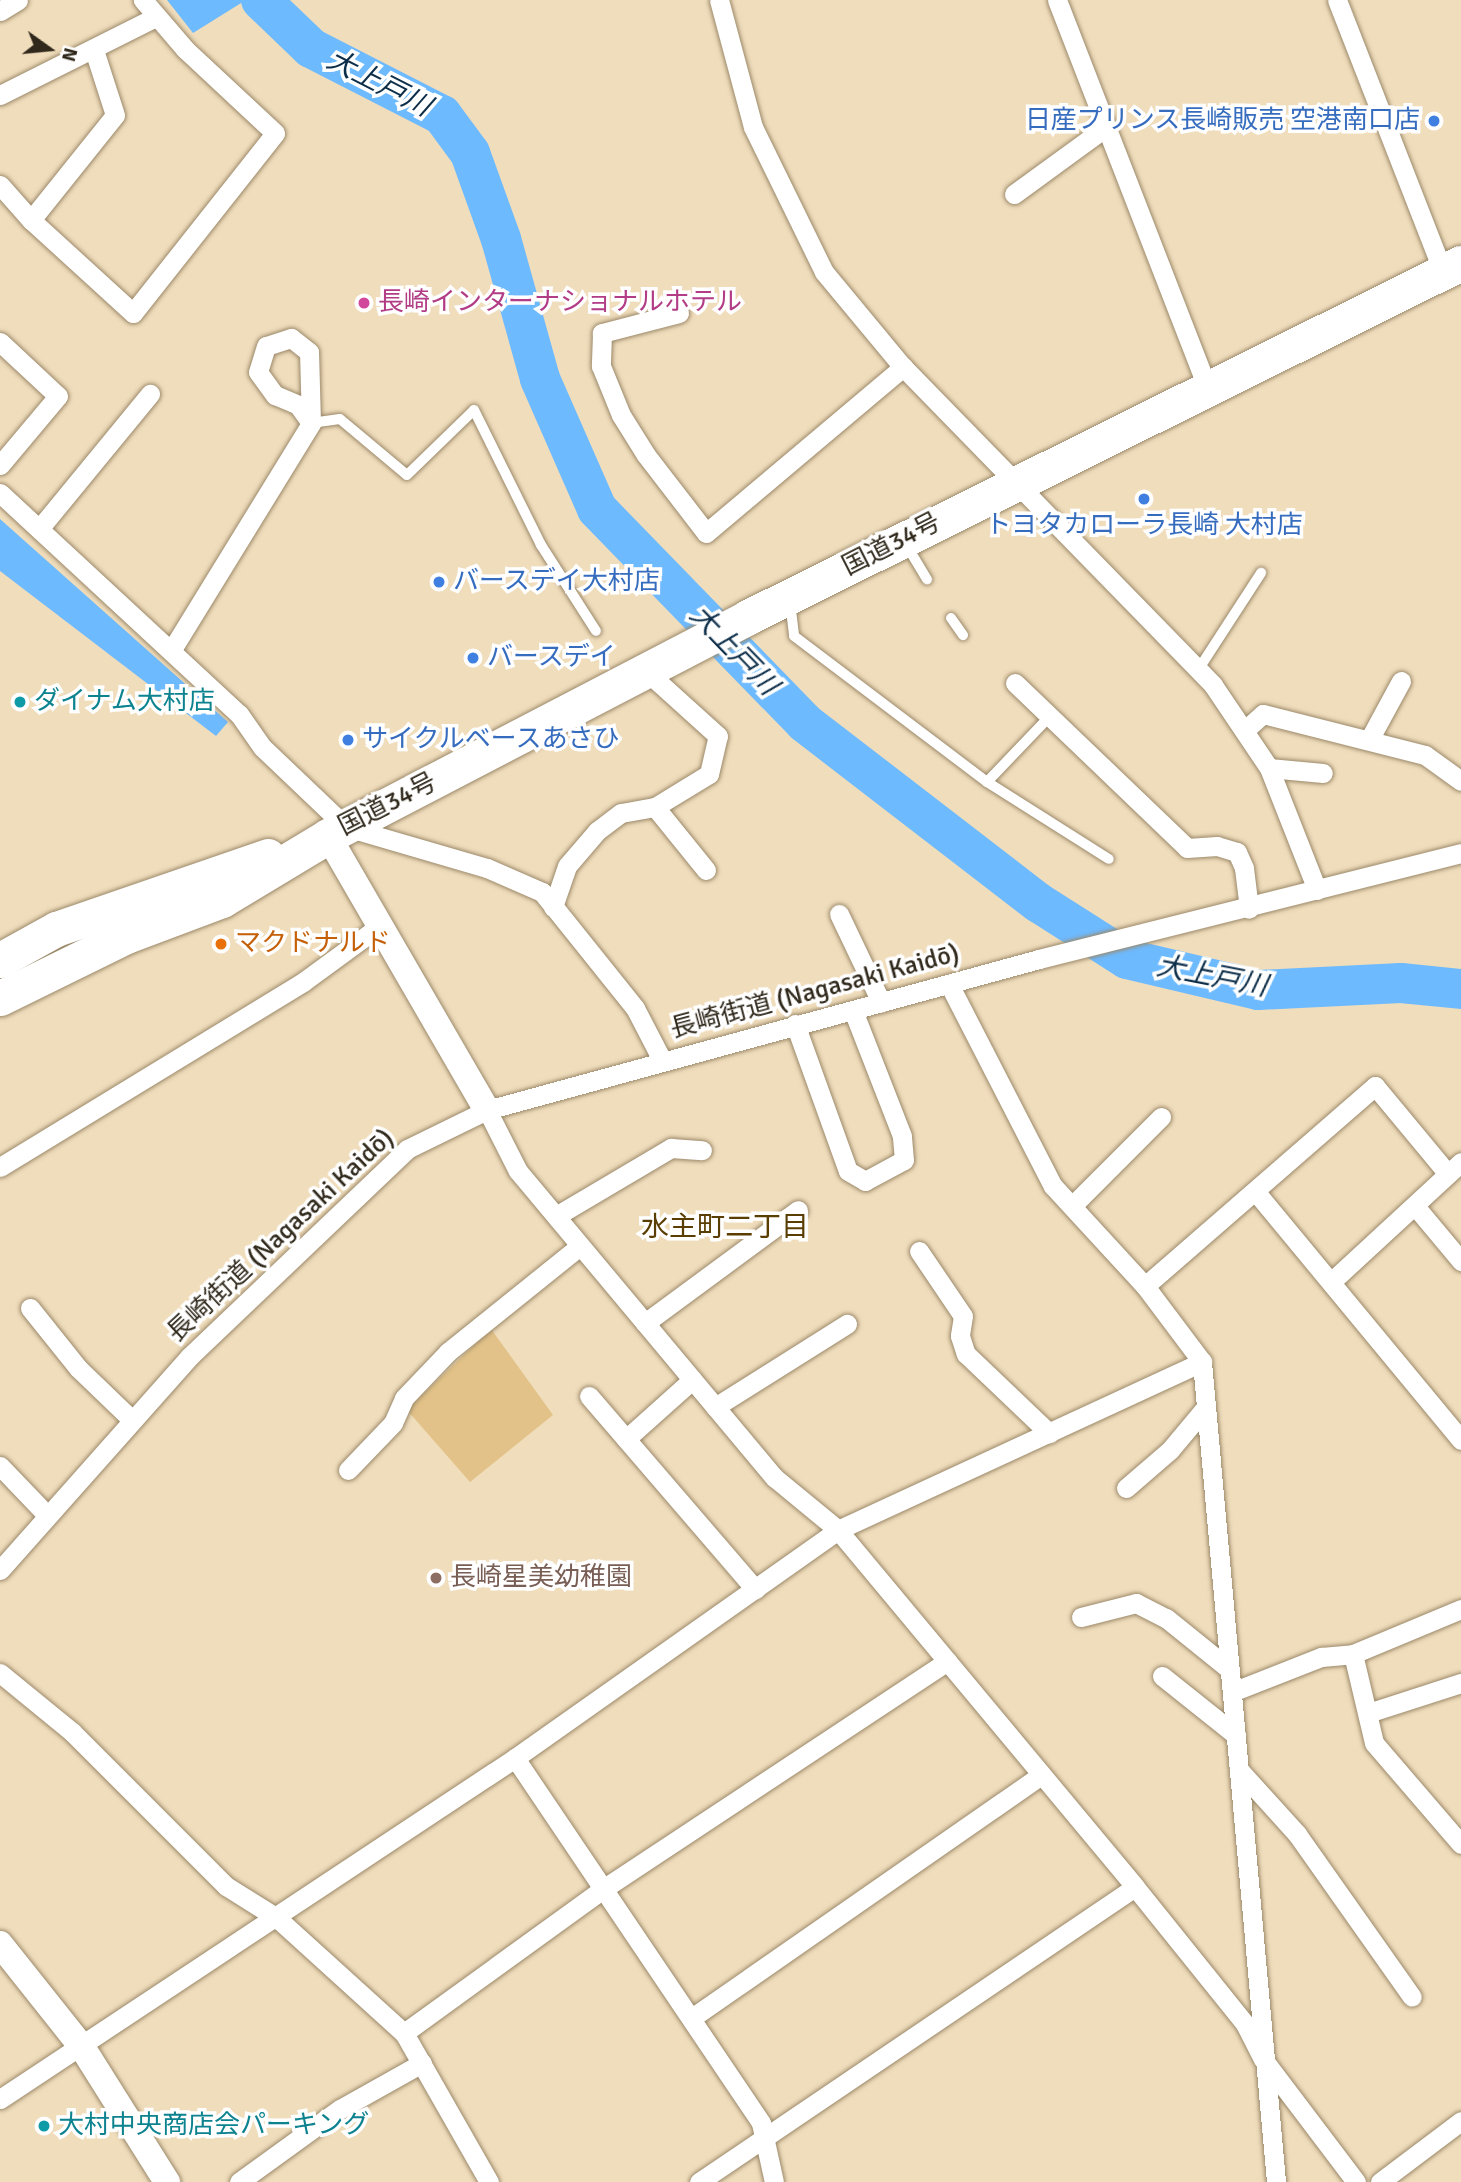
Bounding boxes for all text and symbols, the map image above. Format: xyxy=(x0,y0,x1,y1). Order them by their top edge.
north arrow xyxy=(14,14,84,84)
water label: 大上戸川 xyxy=(321,43,437,123)
text: N xyxy=(56,45,83,64)
place label: 日産プリンス長崎販売 空港南口店 xyxy=(1024,105,1420,137)
marker: 日産プリンス長崎販売 空港南口店 xyxy=(1426,113,1442,129)
place label: 長崎インターナショナルホテル xyxy=(378,287,742,319)
marker: 長崎インターナショナルホテル xyxy=(356,295,372,311)
marker: トヨタカローラ長崎 大村店 xyxy=(1136,491,1152,507)
street label: 国道34号 xyxy=(838,507,946,583)
place label: トヨタカローラ長崎 大村店 xyxy=(985,510,1303,542)
place label: バースデイ大村店 xyxy=(453,566,661,598)
marker: バースデイ大村店 xyxy=(431,574,447,590)
water label: 大上戸川 xyxy=(683,598,785,702)
place label: バースデイ xyxy=(487,642,617,674)
marker: バースデイ xyxy=(465,650,481,666)
place label: ダイナム大村店 xyxy=(34,686,216,718)
marker: ダイナム大村店 xyxy=(12,694,28,710)
place label: サイクルベースあさひ xyxy=(362,724,622,756)
marker: サイクルベースあさひ xyxy=(340,732,356,748)
street label: 国道34号 xyxy=(334,767,442,843)
place label: マクドナルド xyxy=(235,928,391,960)
marker: マクドナルド xyxy=(213,936,229,952)
street label: 長崎街道 (Nagasaki Kaidō) xyxy=(667,938,963,1046)
water label: 大上戸川 xyxy=(1154,949,1270,1003)
street label: 長崎街道 (Nagasaki Kaidō) xyxy=(161,1123,401,1349)
district label: 水主町二丁目 xyxy=(641,1210,809,1244)
place label: 長崎星美幼稚園 xyxy=(450,1562,632,1594)
marker: 長崎星美幼稚園 xyxy=(428,1570,444,1586)
place label: 大村中央商店会パーキング xyxy=(58,2110,370,2142)
marker: 大村中央商店会パーキング xyxy=(36,2118,52,2134)

